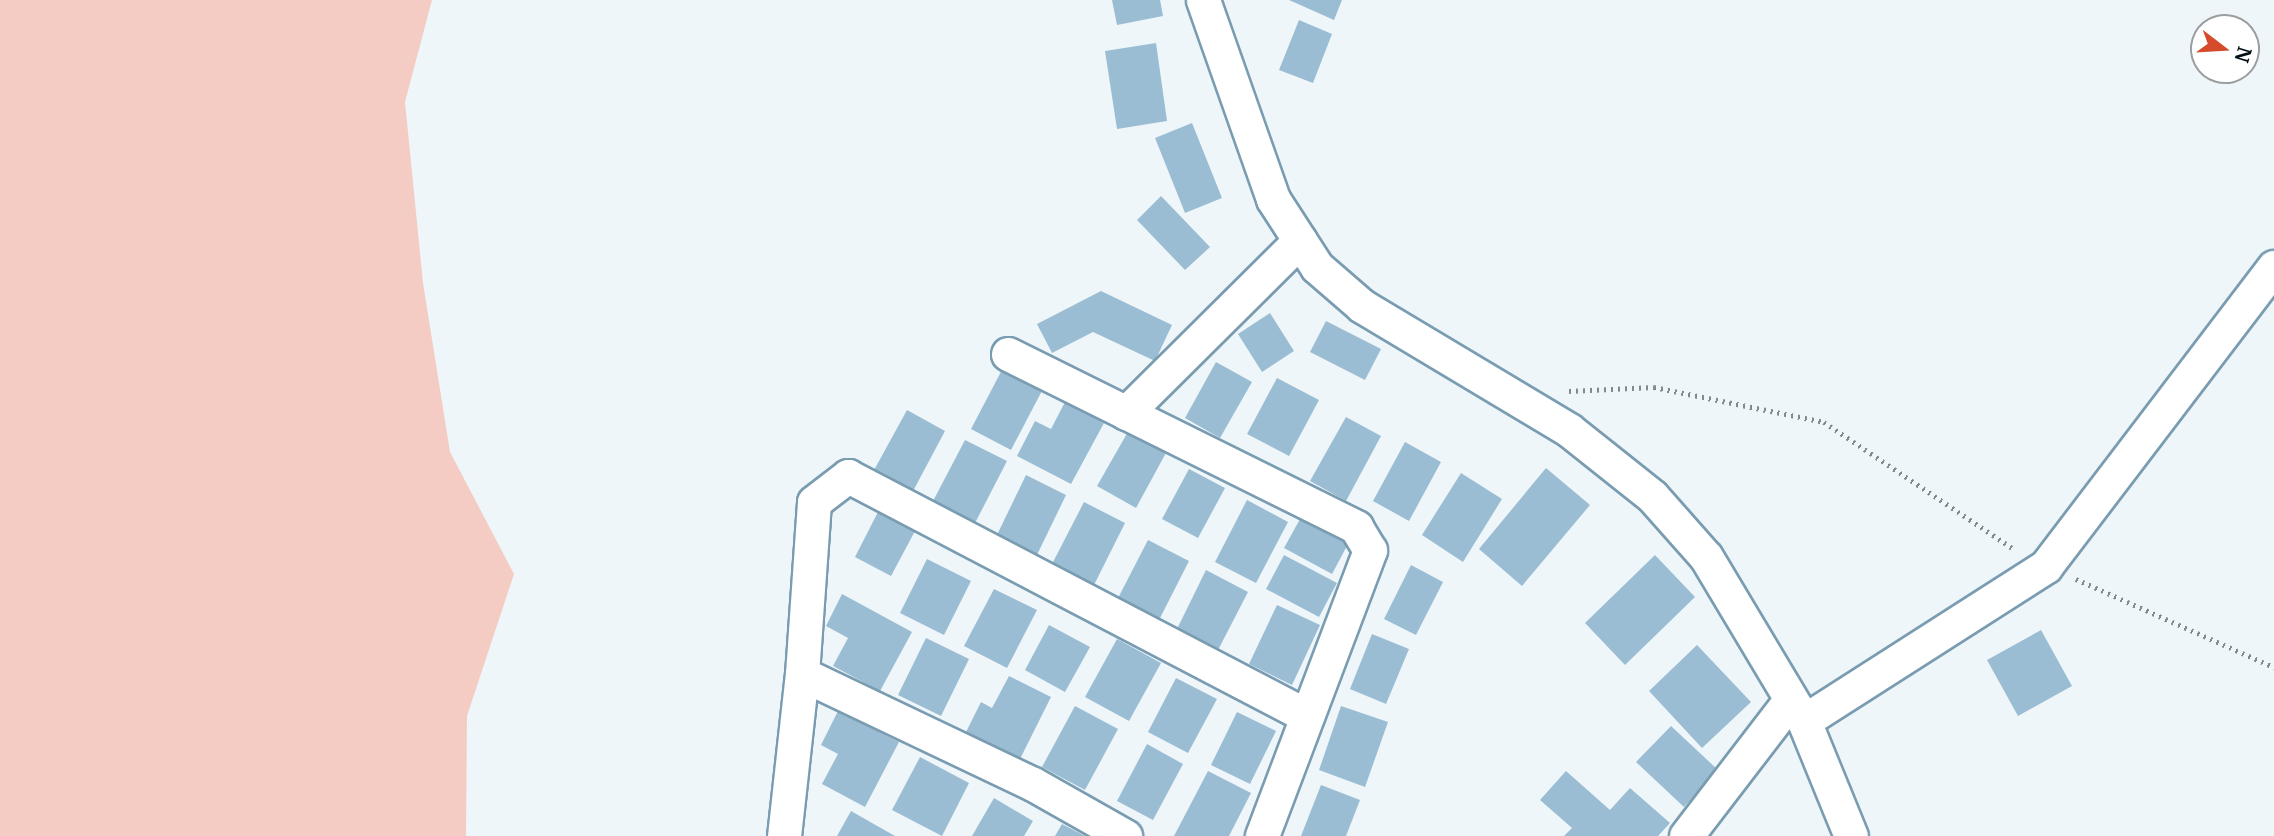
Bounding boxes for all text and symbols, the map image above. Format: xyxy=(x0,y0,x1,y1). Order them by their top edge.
north arrow xyxy=(2190,14,2260,84)
text: N xyxy=(2230,44,2257,65)

